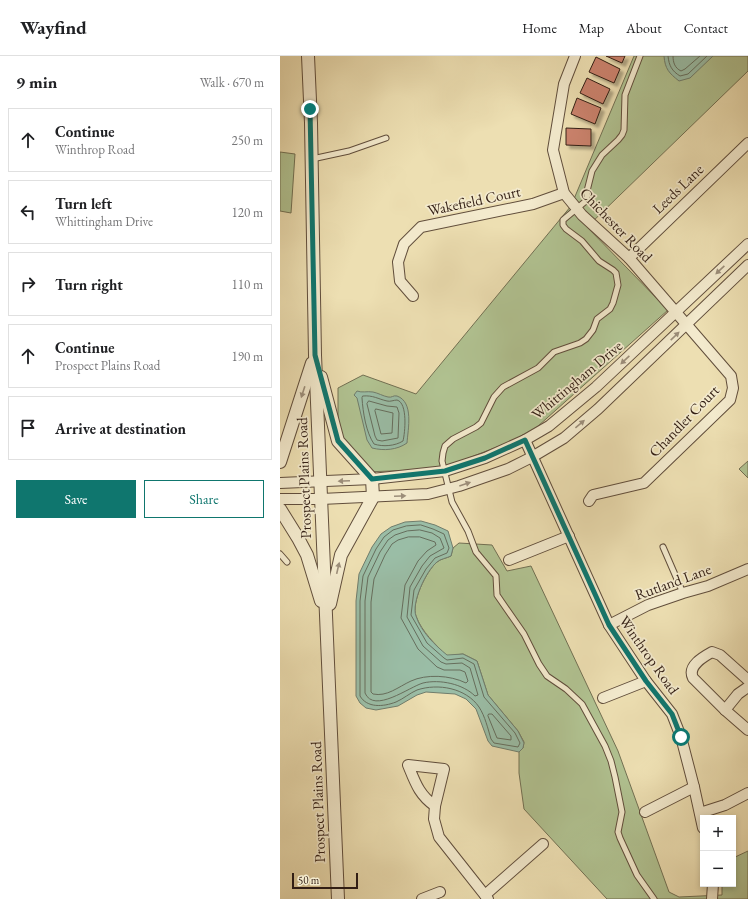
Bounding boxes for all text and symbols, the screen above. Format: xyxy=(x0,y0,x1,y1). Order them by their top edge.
text: Wayfind xyxy=(20,15,87,40)
text: Home xyxy=(522,19,557,37)
text: Map xyxy=(579,19,604,37)
text: About xyxy=(626,19,662,37)
text: Contact xyxy=(684,19,728,37)
text: 9 min xyxy=(16,71,57,93)
text: Walk · 670 m xyxy=(200,74,264,91)
route end xyxy=(301,100,319,118)
text: Continue xyxy=(55,122,115,141)
icon: ahead xyxy=(17,129,39,151)
text: 250 m xyxy=(232,132,263,149)
text: Winthrop Road xyxy=(55,141,135,158)
street label: Leeds Lane xyxy=(648,159,707,218)
street label: Wakefield Court xyxy=(426,181,522,220)
street label: Chichester Road xyxy=(576,183,657,266)
text: Turn left xyxy=(55,194,112,213)
icon: left xyxy=(17,201,39,223)
text: 120 m xyxy=(232,204,263,221)
text: Whittingham Drive xyxy=(55,213,153,230)
one-way arrow xyxy=(715,265,724,274)
icon: right xyxy=(17,273,39,295)
text: Turn right xyxy=(55,275,123,294)
text: 110 m xyxy=(232,276,263,293)
one-way arrow xyxy=(670,331,680,341)
street label: Whittingham Drive xyxy=(527,336,626,423)
text: Continue xyxy=(55,338,115,357)
icon: ahead xyxy=(17,345,39,367)
text: 190 m xyxy=(232,348,263,365)
one-way arrow xyxy=(620,355,630,365)
text: Prospect Plains Road xyxy=(55,357,160,374)
street label: Chandler Court xyxy=(644,380,723,461)
one-way arrow xyxy=(300,386,306,398)
icon: arrive xyxy=(17,417,39,439)
street label: Prospect Plains Road xyxy=(292,417,315,539)
text: Arrive at destination xyxy=(55,419,186,438)
one-way arrow xyxy=(574,420,585,429)
one-way arrow xyxy=(338,477,350,484)
button: Save xyxy=(16,480,136,518)
button: Share xyxy=(144,480,264,518)
one-way arrow xyxy=(459,480,471,486)
one-way arrow xyxy=(394,492,406,499)
street label: Rutland Lane xyxy=(632,559,714,604)
one-way arrow xyxy=(336,562,342,574)
street label: Winthrop Road xyxy=(615,612,684,698)
route start xyxy=(672,728,690,746)
street label: Prospect Plains Road xyxy=(306,741,329,863)
map controls xyxy=(700,815,736,887)
button: + xyxy=(700,815,736,851)
button: − xyxy=(700,851,736,887)
scale bar xyxy=(292,871,358,890)
text: 50 m xyxy=(298,873,319,887)

